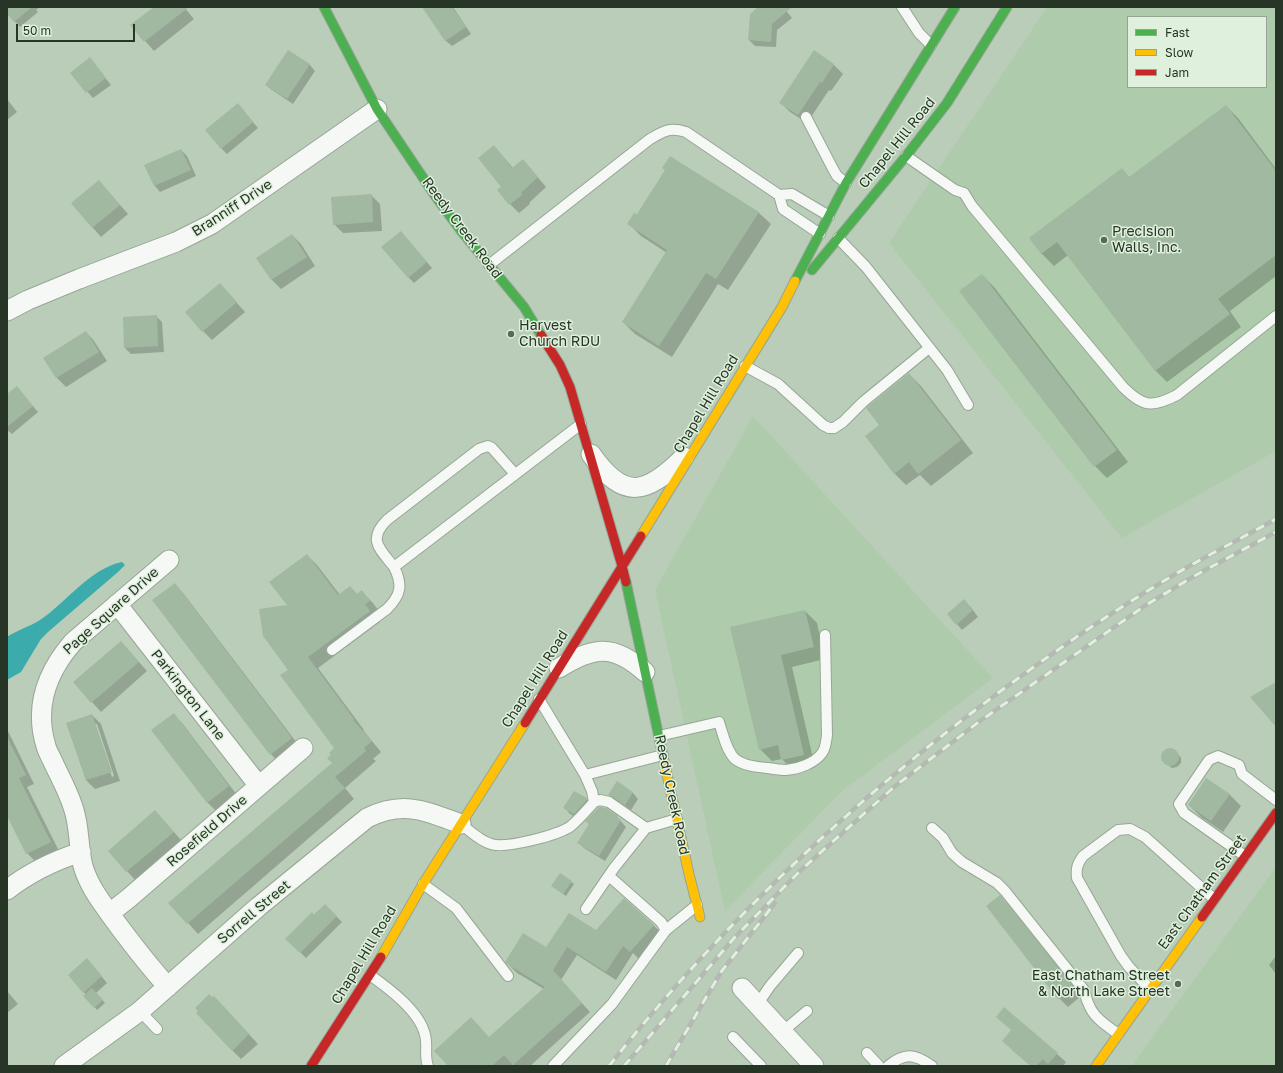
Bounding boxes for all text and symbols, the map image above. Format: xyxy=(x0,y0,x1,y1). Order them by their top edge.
scale bar xyxy=(18,16,137,42)
legend xyxy=(1127,16,1267,88)
text: 50 m xyxy=(23,23,51,38)
text: Fast xyxy=(1165,25,1190,40)
text: Slow xyxy=(1165,45,1193,60)
text: Jam xyxy=(1165,65,1189,80)
street label: Chapel Hill Road xyxy=(855,94,939,192)
street label: Reedy Creek Road xyxy=(418,174,506,282)
street label: Branniff Drive xyxy=(189,176,275,240)
place label: Precision Walls, Inc. xyxy=(1112,224,1181,256)
marker: Precision Walls, Inc. xyxy=(1099,235,1109,245)
place label: Harvest Church RDU xyxy=(519,318,600,350)
marker: Harvest Church RDU xyxy=(506,329,516,339)
street label: Chapel Hill Road xyxy=(670,352,742,456)
street label: Page Square Drive xyxy=(60,564,162,658)
street label: Chapel Hill Road xyxy=(498,627,572,731)
street label: Parkington Lane xyxy=(147,646,229,744)
street label: Reedy Creek Road xyxy=(651,733,693,857)
street label: Rosefield Drive xyxy=(163,791,251,871)
street label: East Chatham Street xyxy=(1155,831,1249,953)
street label: Sorrell Street xyxy=(214,877,294,947)
street label: Chapel Hill Road xyxy=(328,903,400,1007)
place label: East Chatham Street & North Lake Street xyxy=(1032,968,1170,1000)
marker: East Chatham Street & North Lake Street xyxy=(1173,979,1183,989)

